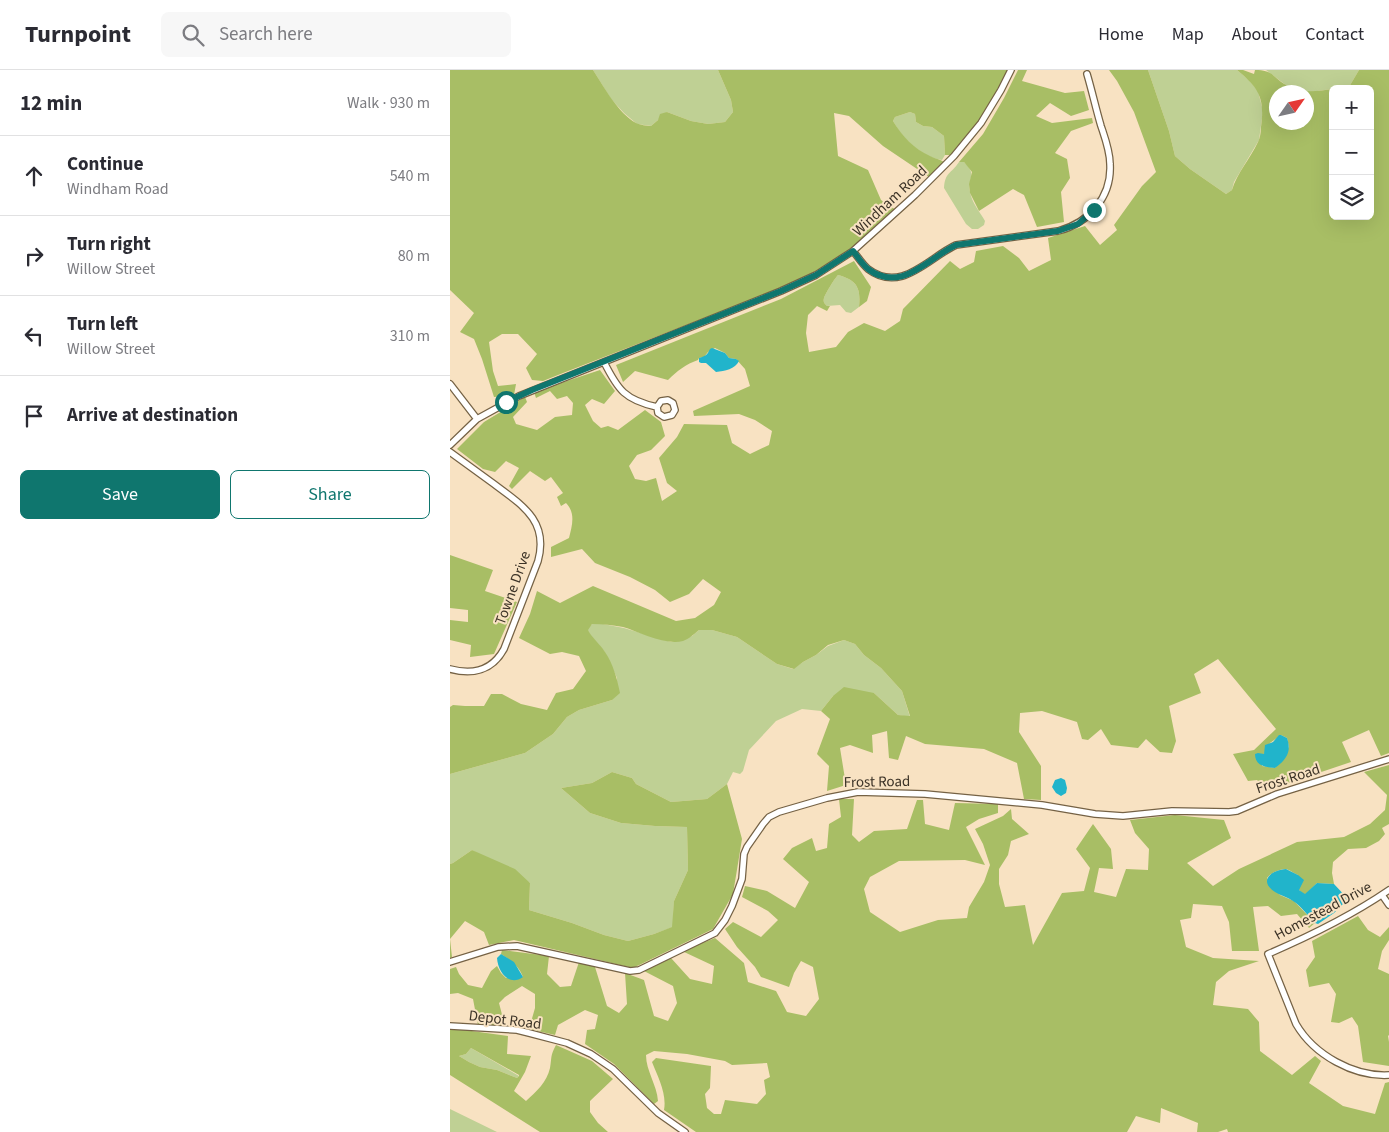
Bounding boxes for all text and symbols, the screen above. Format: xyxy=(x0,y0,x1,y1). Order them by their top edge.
search box xyxy=(161,12,511,57)
text: Turnpoint xyxy=(25,17,131,52)
icon: search xyxy=(179,21,207,49)
text: Search here xyxy=(219,21,313,48)
text: Home xyxy=(1098,22,1144,47)
text: Map xyxy=(1172,22,1204,47)
text: About xyxy=(1232,22,1277,47)
text: Contact xyxy=(1305,22,1364,47)
north arrow xyxy=(1269,85,1314,130)
map controls xyxy=(1329,85,1374,220)
button: + xyxy=(1329,85,1374,130)
text: 12 min xyxy=(20,88,82,118)
text: Walk · 930 m xyxy=(347,92,430,114)
button: − xyxy=(1329,130,1374,175)
text: Continue xyxy=(67,151,144,178)
street label: Windham Road xyxy=(848,161,932,241)
icon: ahead xyxy=(20,162,48,190)
text: 540 m xyxy=(390,165,430,187)
button: layers xyxy=(1329,175,1374,220)
text: Windham Road xyxy=(67,178,169,200)
route end xyxy=(1083,199,1106,222)
text: Turn right xyxy=(67,231,151,258)
icon: right xyxy=(20,242,48,270)
text: 80 m xyxy=(398,245,430,267)
text: Willow Street xyxy=(67,258,155,280)
text: Turn left xyxy=(67,311,138,338)
icon: left xyxy=(20,322,48,350)
text: 310 m xyxy=(390,325,430,347)
text: Willow Street xyxy=(67,338,155,360)
route start xyxy=(495,391,518,414)
icon: arrive xyxy=(20,402,48,430)
text: Arrive at destination xyxy=(67,402,238,429)
button: Save xyxy=(20,470,220,519)
button: Share xyxy=(230,470,430,519)
street label: Towne Drive xyxy=(490,548,536,628)
street label: Frost Road xyxy=(1253,759,1323,799)
street label: Frost Road xyxy=(844,771,910,793)
street label: Homestead Drive xyxy=(1271,877,1375,945)
street label: Depot Road xyxy=(467,1005,543,1035)

